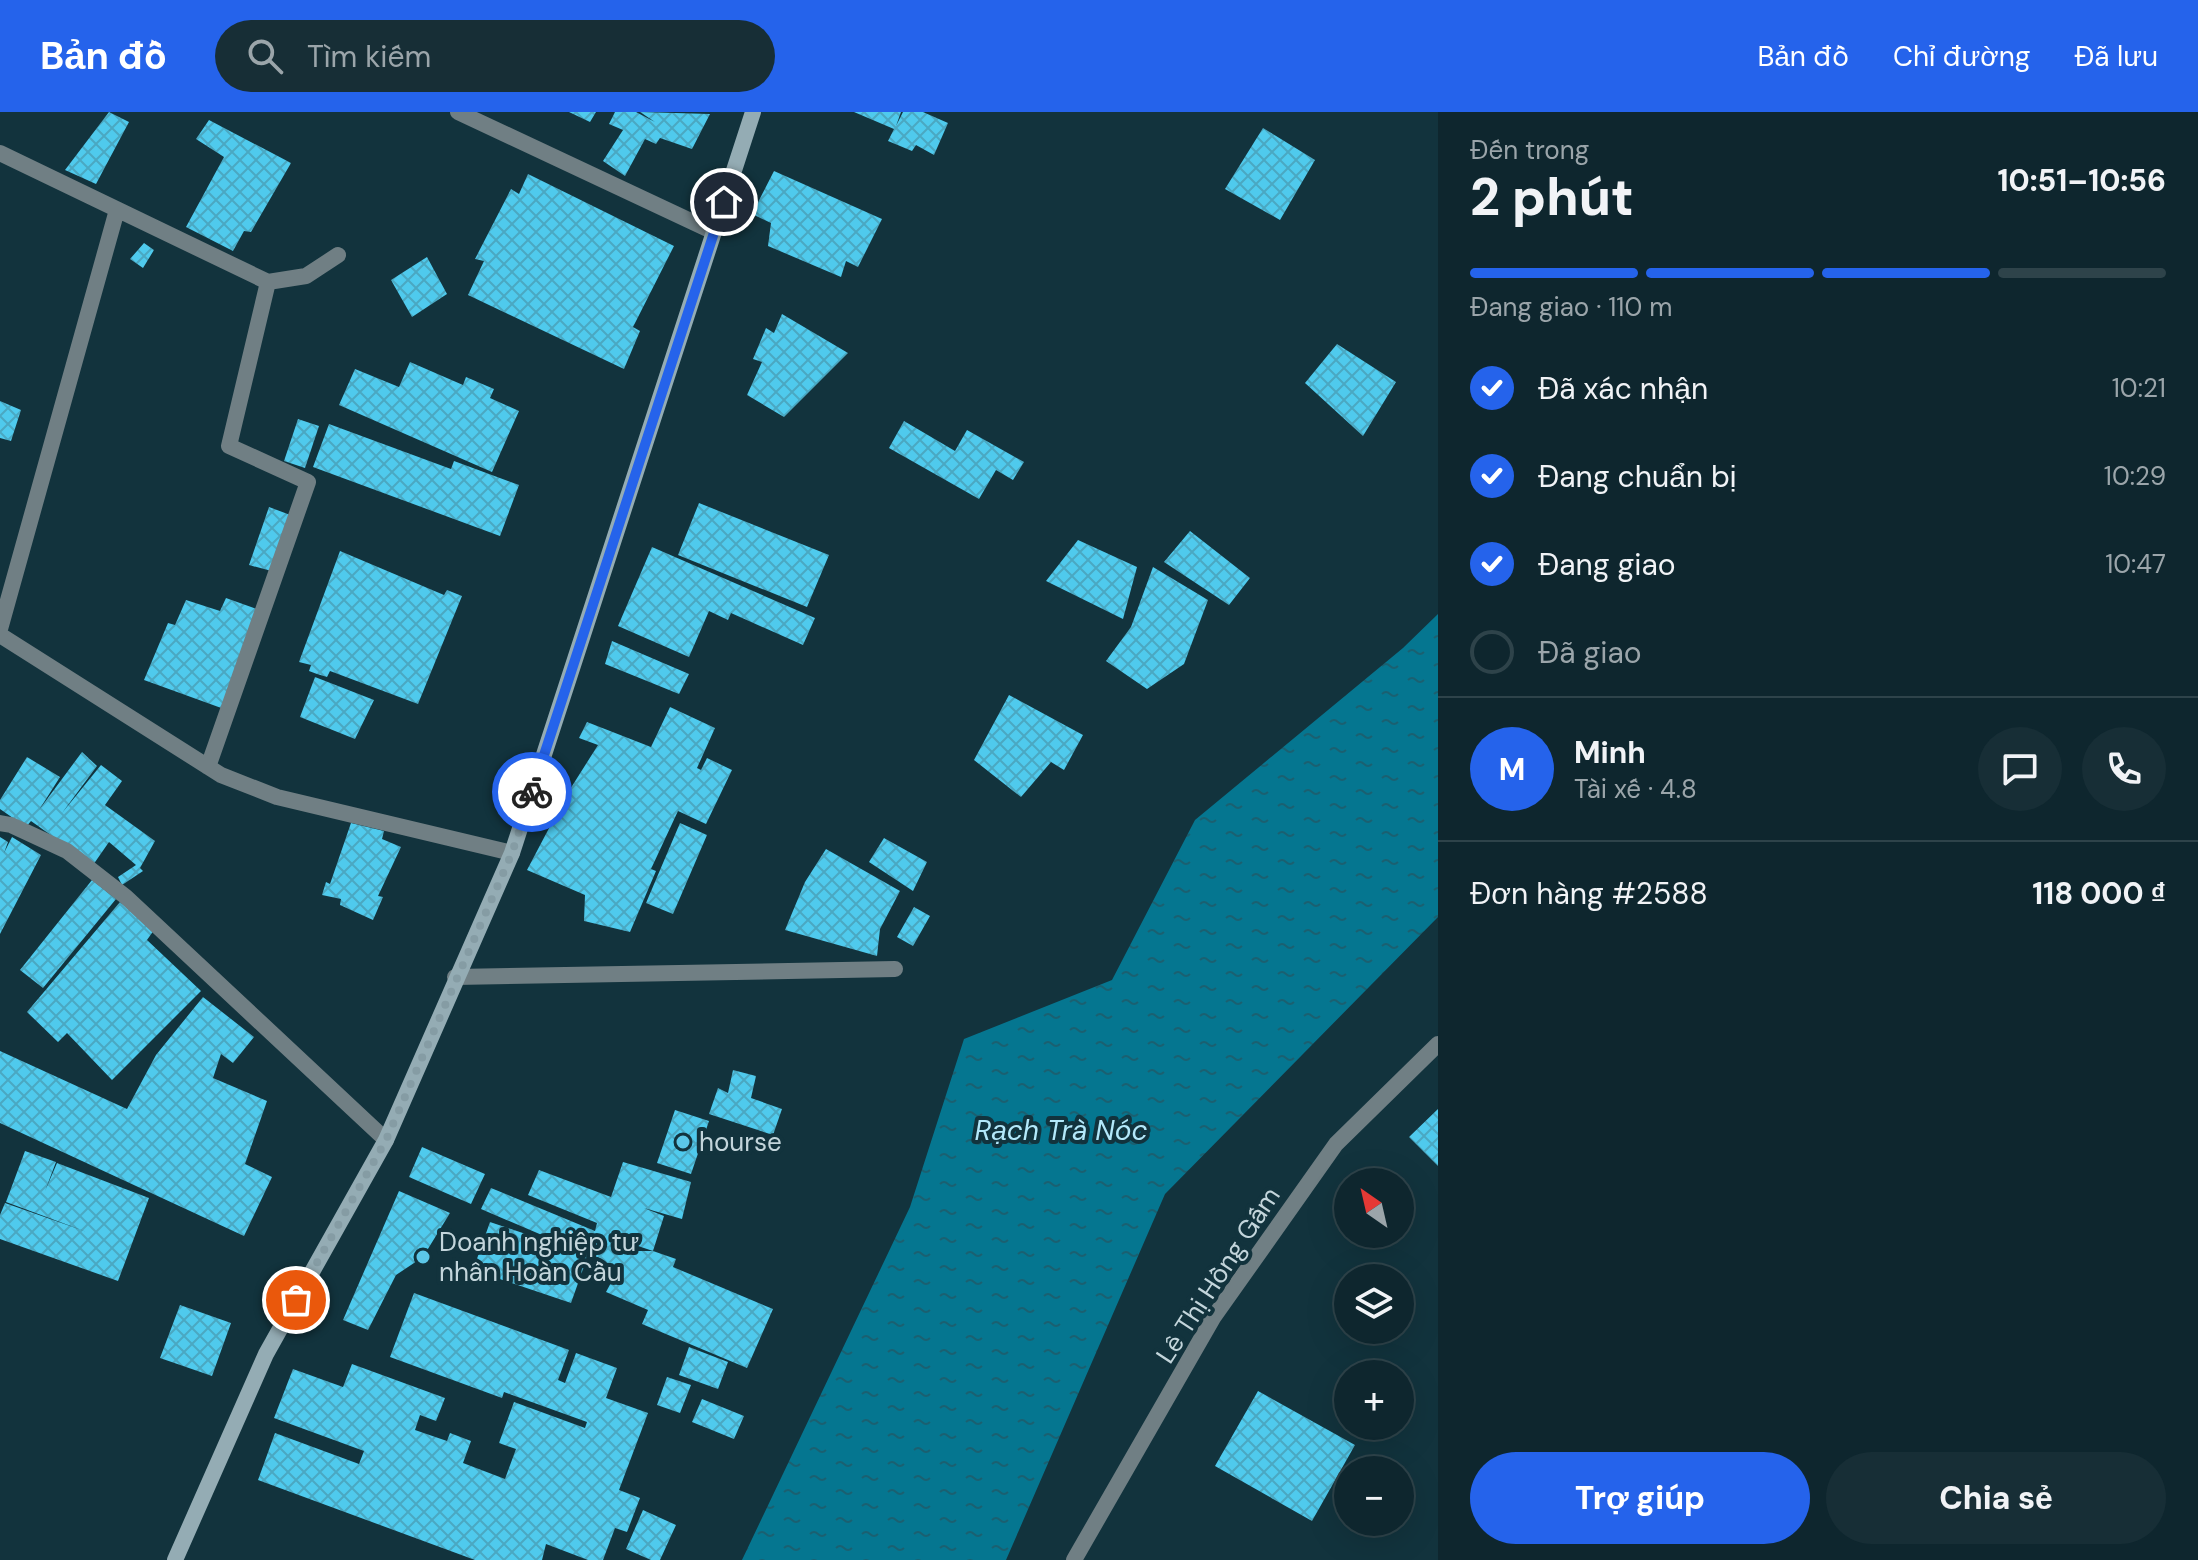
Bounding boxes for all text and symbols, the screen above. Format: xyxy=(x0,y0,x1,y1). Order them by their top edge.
search box xyxy=(215,20,775,92)
text: Bản đồ xyxy=(40,31,167,81)
icon: search xyxy=(243,34,287,78)
text: Tìm kiếm xyxy=(307,37,431,76)
text: Bản đồ xyxy=(1757,38,1849,75)
text: Chỉ đường xyxy=(1893,38,2030,75)
text: Đã lưu xyxy=(2074,38,2158,75)
text: Đến trong xyxy=(1470,133,1589,167)
text: 10:51–10:56 xyxy=(1997,161,2166,200)
text: 2 phút xyxy=(1470,163,1634,231)
pin xyxy=(690,168,758,236)
icon: home xyxy=(702,180,746,224)
text: Đang giao · 110 m xyxy=(1470,290,1672,324)
icon: check xyxy=(1470,366,1514,410)
text: Đã xác nhận xyxy=(1538,369,1708,408)
text: 10:21 xyxy=(2112,371,2166,405)
icon: check xyxy=(1470,454,1514,498)
text: Đang chuẩn bị xyxy=(1538,457,1736,496)
text: 10:29 xyxy=(2104,459,2166,493)
icon: check xyxy=(1470,542,1514,586)
text: Đang giao xyxy=(1538,545,1676,584)
text: 10:47 xyxy=(2105,547,2166,581)
text: Đã giao xyxy=(1538,633,1642,672)
button: chat xyxy=(1978,727,2062,811)
button: phone xyxy=(2082,727,2166,811)
text: Minh xyxy=(1574,733,1646,772)
text: M xyxy=(1499,750,1525,789)
courier xyxy=(492,752,572,832)
icon: bike xyxy=(510,770,554,814)
text: Tài xế · 4.8 xyxy=(1574,772,1697,806)
text: Đơn hàng #2588 xyxy=(1470,874,1708,913)
text: 118 000 ₫ xyxy=(2032,874,2166,913)
water label: Rạch Trà Nóc xyxy=(975,1112,1147,1149)
place label: hourse xyxy=(699,1125,782,1159)
marker: hourse xyxy=(674,1133,692,1151)
north arrow xyxy=(1334,1168,1414,1248)
map controls xyxy=(1334,1168,1414,1536)
street label: Lê Thị Hồng Gấm xyxy=(1148,1180,1288,1370)
place label: Doanh nghiệp tư nhân Hoàn Cầu xyxy=(439,1225,639,1289)
marker: Doanh nghiệp tư nhân Hoàn Cầu xyxy=(414,1248,432,1266)
button: layers xyxy=(1334,1264,1414,1344)
pin xyxy=(262,1266,330,1334)
icon: bag xyxy=(274,1278,318,1322)
button: + xyxy=(1334,1360,1414,1440)
button: Trợ giúp xyxy=(1470,1452,1810,1544)
button: Chia sẻ xyxy=(1826,1452,2166,1544)
button: − xyxy=(1334,1456,1414,1536)

